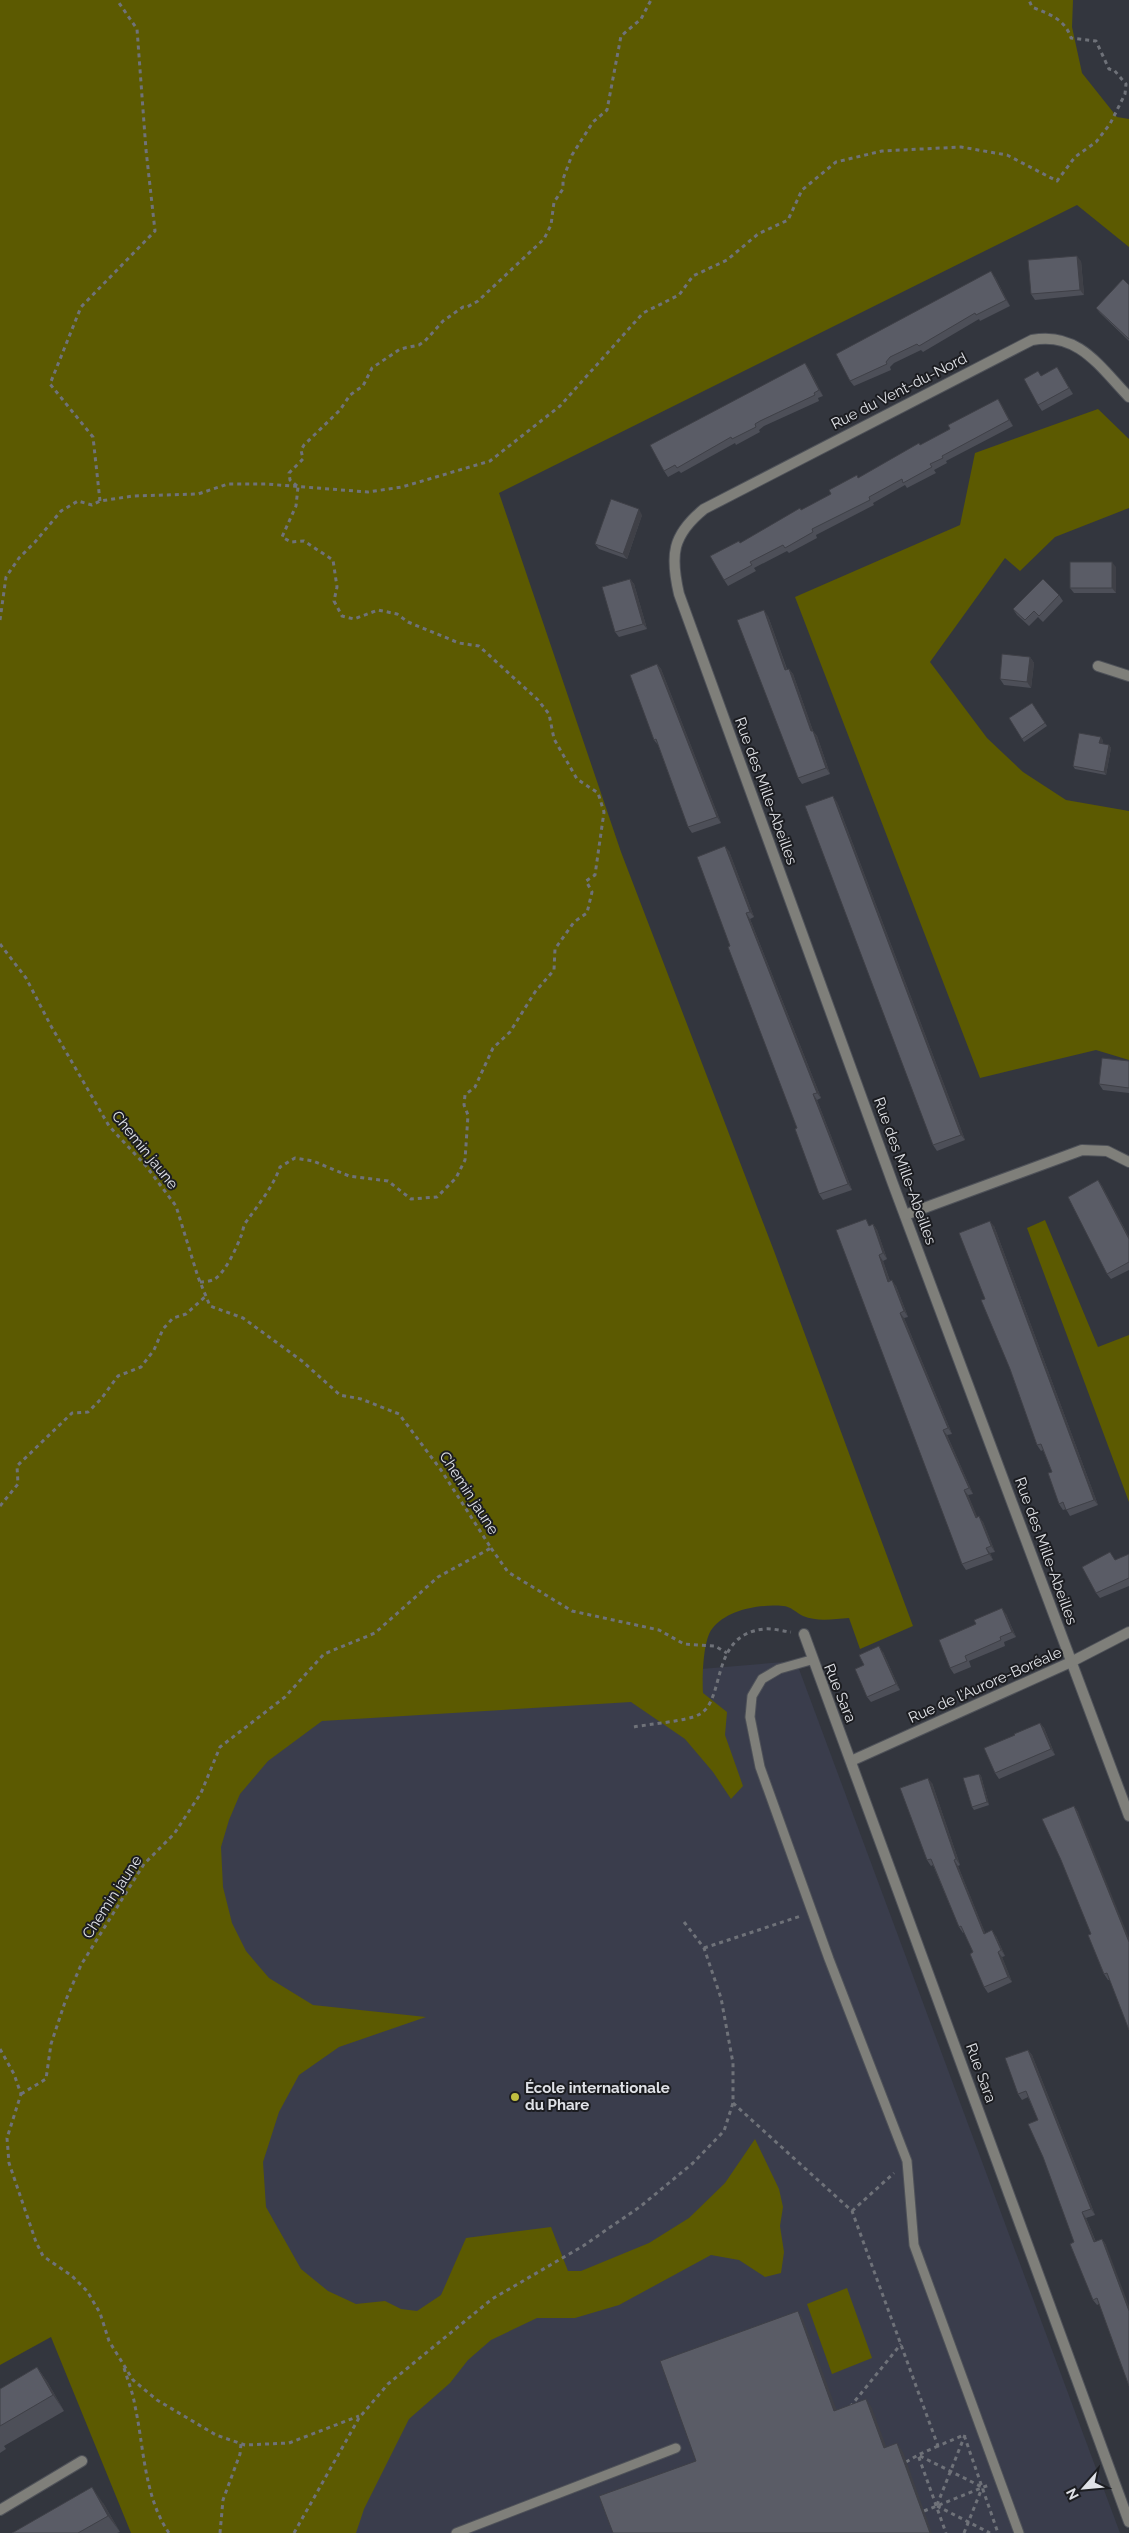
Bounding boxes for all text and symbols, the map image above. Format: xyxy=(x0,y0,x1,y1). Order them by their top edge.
street label: Rue du Vent-du-Nord xyxy=(828,349,970,433)
street label: Rue des Mille-Abeilles xyxy=(731,715,801,867)
street label: Rue des Mille-Abeilles xyxy=(870,1095,940,1247)
street label: Chemin jaune xyxy=(108,1107,182,1193)
street label: Chemin jaune xyxy=(435,1448,503,1538)
street label: Rue des Mille-Abeilles xyxy=(1011,1475,1081,1627)
street label: Rue de l'Aurore-Boréale xyxy=(906,1643,1065,1727)
street label: Rue Sara xyxy=(820,1661,860,1725)
street label: Chemin jaune xyxy=(78,1852,146,1942)
street label: Rue Sara xyxy=(962,2041,1000,2105)
place label: École internationale du Phare xyxy=(525,2079,670,2114)
marker: École internationale du Phare xyxy=(509,2091,521,2103)
north arrow xyxy=(1059,2463,1109,2513)
text: N xyxy=(1063,2486,1082,2502)

